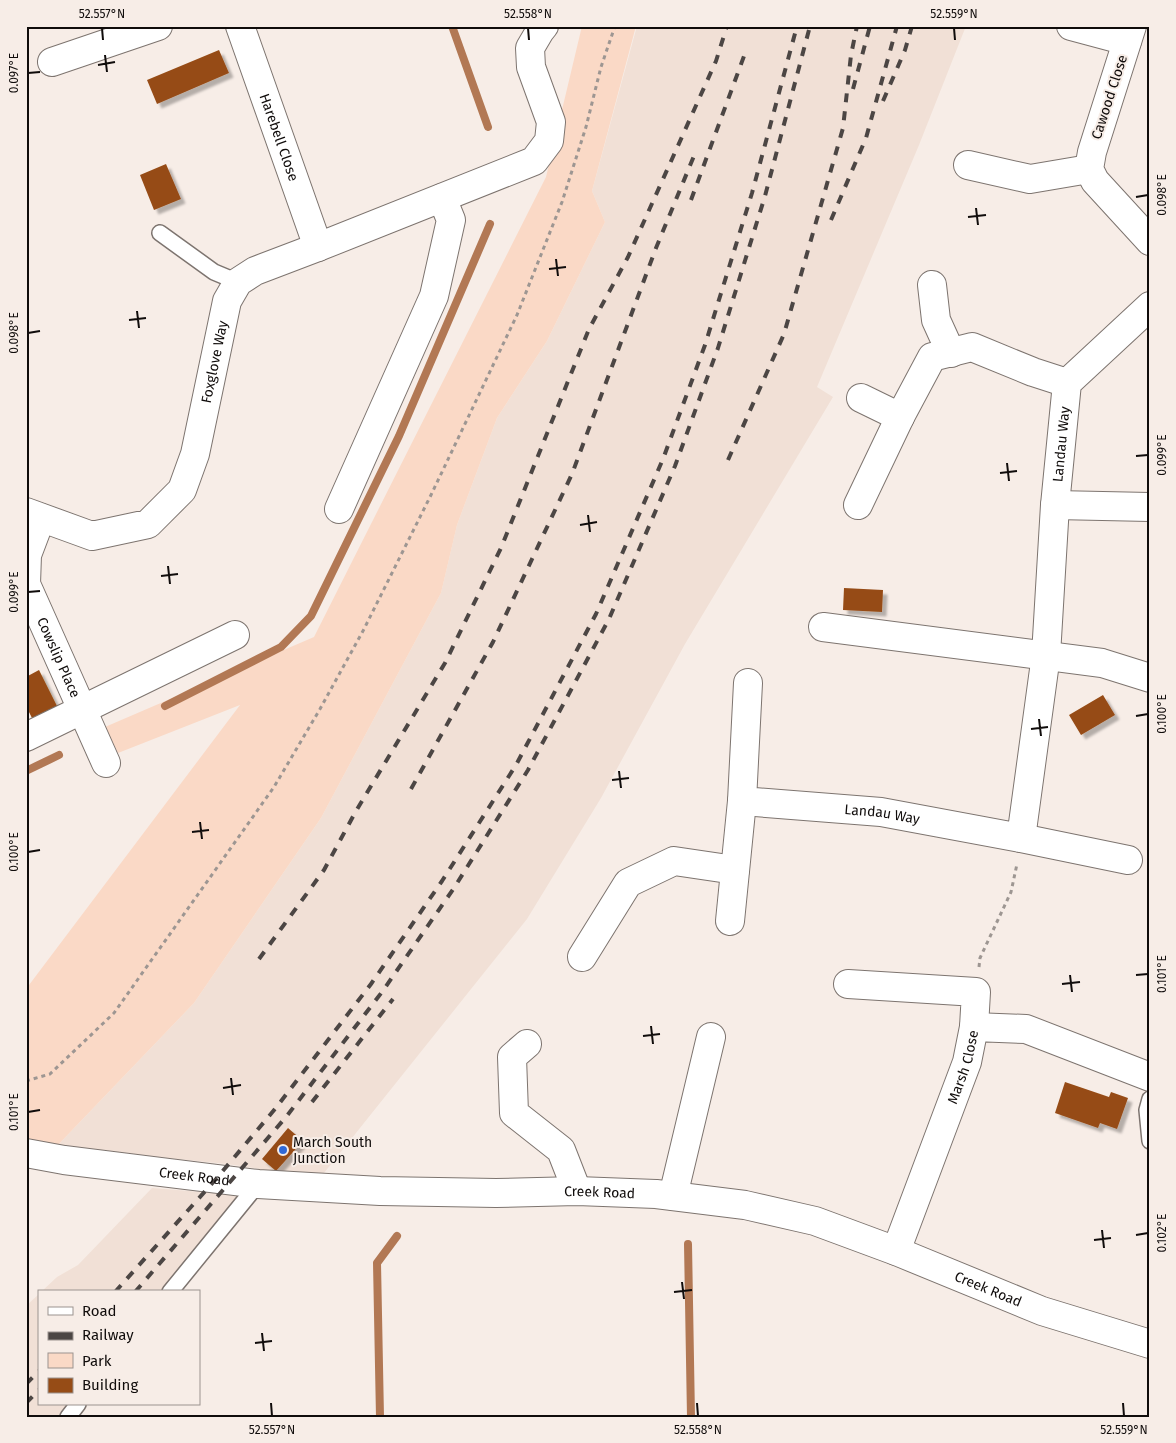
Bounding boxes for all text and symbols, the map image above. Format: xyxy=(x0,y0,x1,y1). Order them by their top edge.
text: 52.557°N xyxy=(79,7,125,21)
text: 52.558°N xyxy=(504,7,552,21)
text: 52.559°N xyxy=(930,7,978,21)
text: 0.097°E xyxy=(7,53,21,93)
street label: Cawood Close xyxy=(1088,53,1131,142)
street label: Harebell Close xyxy=(256,91,302,184)
text: 0.098°E xyxy=(1155,174,1169,216)
text: 0.098°E xyxy=(7,312,21,354)
street label: Foxglove Way xyxy=(198,319,232,405)
street label: Landau Way xyxy=(1049,406,1074,483)
text: 0.099°E xyxy=(1155,434,1169,476)
text: 0.099°E xyxy=(7,571,21,613)
street label: Cowslip Place xyxy=(33,615,84,700)
text: 0.100°E xyxy=(1155,694,1169,734)
street label: Landau Way xyxy=(844,801,921,828)
text: 0.100°E xyxy=(7,832,21,872)
text: 0.101°E xyxy=(1155,955,1169,993)
street label: Marsh Close xyxy=(944,1029,982,1106)
text: 0.101°E xyxy=(7,1093,21,1131)
place label: March South Junction xyxy=(293,1134,372,1167)
marker: March South Junction xyxy=(277,1144,289,1156)
street label: Creek Road xyxy=(158,1164,231,1189)
street label: Creek Road xyxy=(564,1183,635,1202)
text: 0.102°E xyxy=(1155,1214,1169,1252)
street label: Creek Road xyxy=(952,1268,1024,1311)
legend xyxy=(38,1290,200,1406)
text: Road xyxy=(82,1302,117,1320)
text: Railway xyxy=(82,1326,134,1344)
text: Park xyxy=(82,1352,112,1370)
text: Building xyxy=(82,1376,138,1394)
text: 52.557°N xyxy=(249,1423,295,1437)
text: 52.558°N xyxy=(674,1423,722,1437)
text: 52.559°N xyxy=(1100,1423,1148,1437)

